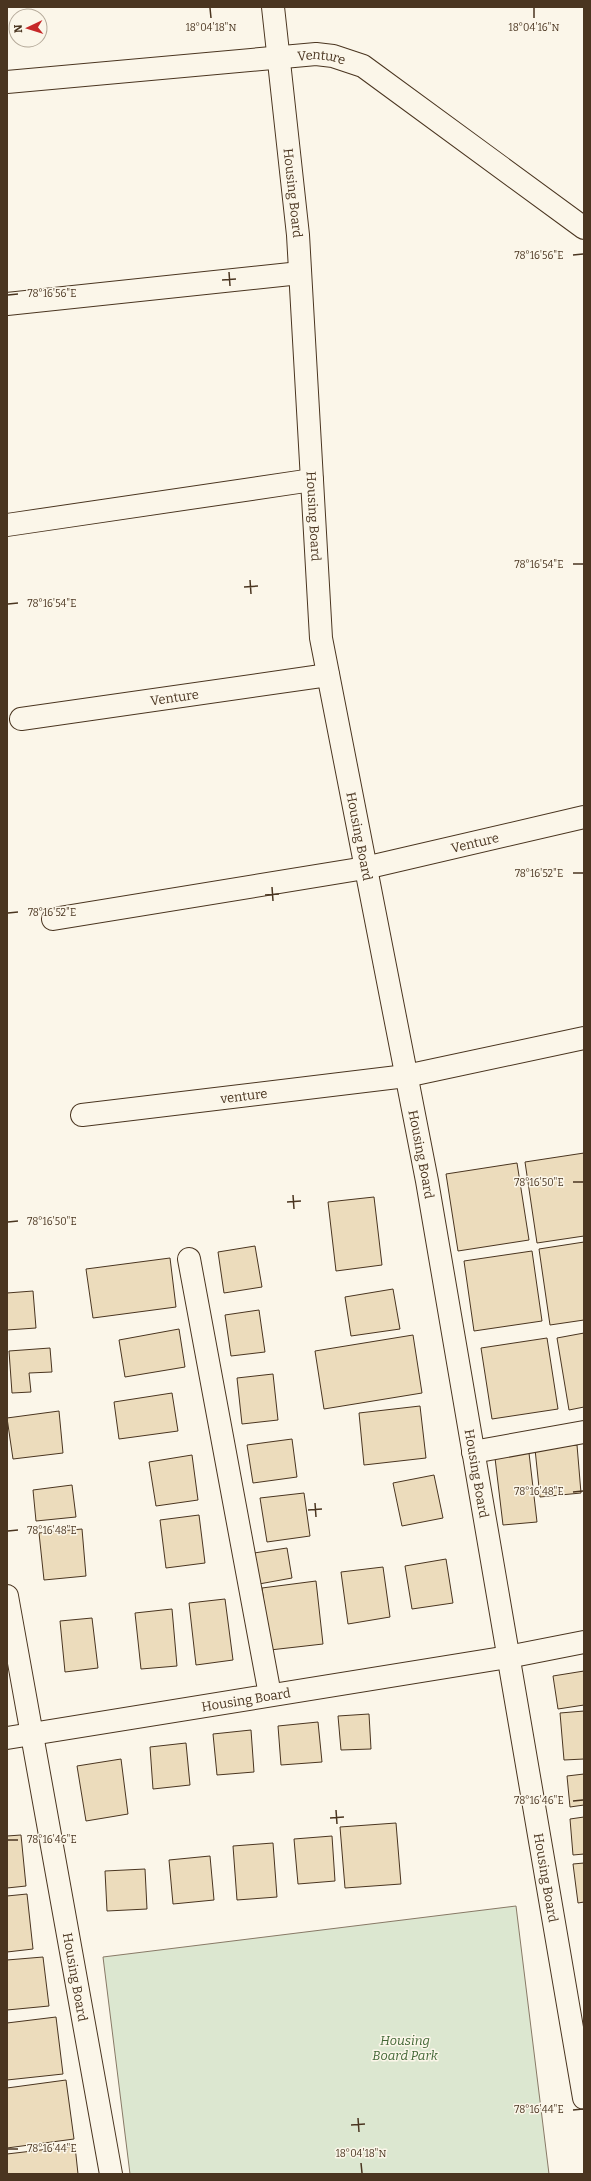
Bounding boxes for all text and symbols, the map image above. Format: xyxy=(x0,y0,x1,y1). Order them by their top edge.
north arrow xyxy=(8,8,48,48)
text: 18°04'18"N xyxy=(186,22,236,34)
text: 18°04'16"N xyxy=(509,22,559,34)
text: N xyxy=(12,23,25,33)
street label: Venture xyxy=(297,47,348,68)
street label: Housing Board xyxy=(281,147,305,239)
text: 78°16'56"E xyxy=(515,250,563,262)
text: 78°16'56"E xyxy=(28,288,76,300)
street label: Housing Board xyxy=(303,471,324,562)
text: 78°16'54"E xyxy=(515,559,563,571)
text: 78°16'54"E xyxy=(28,598,76,610)
street label: Venture xyxy=(149,687,200,708)
street label: Housing Board xyxy=(343,791,375,882)
street label: Venture xyxy=(450,830,500,856)
text: 78°16'52"E xyxy=(515,868,563,880)
text: 78°16'52"E xyxy=(28,907,76,919)
street label: venture xyxy=(219,1086,268,1106)
street label: Housing Board xyxy=(405,1109,437,1200)
text: 78°16'50"E xyxy=(514,1177,564,1189)
text: 78°16'50"E xyxy=(27,1216,77,1228)
street label: Housing Board xyxy=(462,1428,492,1519)
text: 78°16'48"E xyxy=(514,1486,564,1498)
text: 78°16'48"E xyxy=(27,1525,77,1537)
street label: Housing Board xyxy=(200,1685,292,1714)
text: 78°16'46"E xyxy=(514,1795,564,1807)
street label: Housing Board xyxy=(531,1832,561,1924)
text: 78°16'46"E xyxy=(27,1834,77,1846)
street label: Housing Board xyxy=(60,1931,90,2023)
park label: Housing Board Park xyxy=(372,2033,439,2063)
text: 78°16'44"E xyxy=(514,2104,564,2116)
text: 78°16'44"E xyxy=(27,2143,77,2155)
text: 18°04'18"N xyxy=(336,2148,386,2160)

